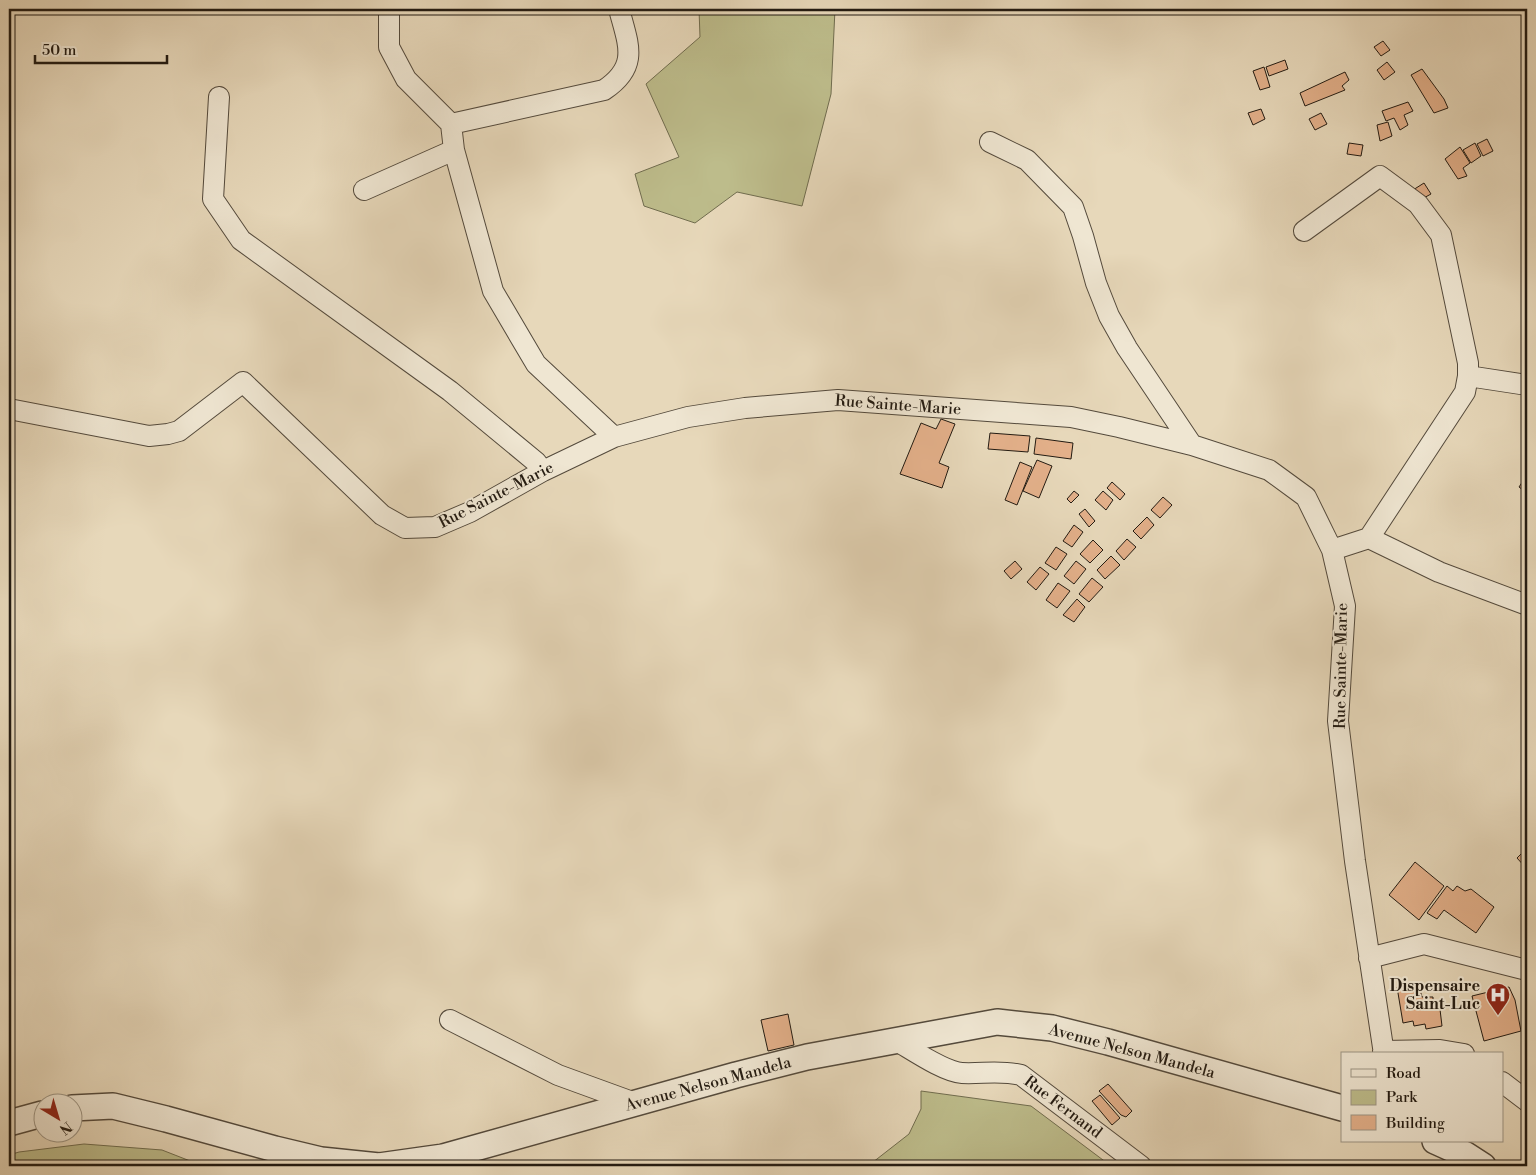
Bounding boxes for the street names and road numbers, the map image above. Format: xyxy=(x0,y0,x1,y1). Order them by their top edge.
street label: Rue Sainte-Marie xyxy=(834,391,962,419)
street label: Rue Sainte-Marie xyxy=(435,457,557,533)
street label: Rue Sainte-Marie xyxy=(1330,603,1352,729)
street label: Avenue Nelson Mandela xyxy=(1046,1019,1218,1083)
street label: Avenue Nelson Mandela xyxy=(622,1052,794,1116)
street label: Rue Fernand xyxy=(1020,1071,1106,1143)

